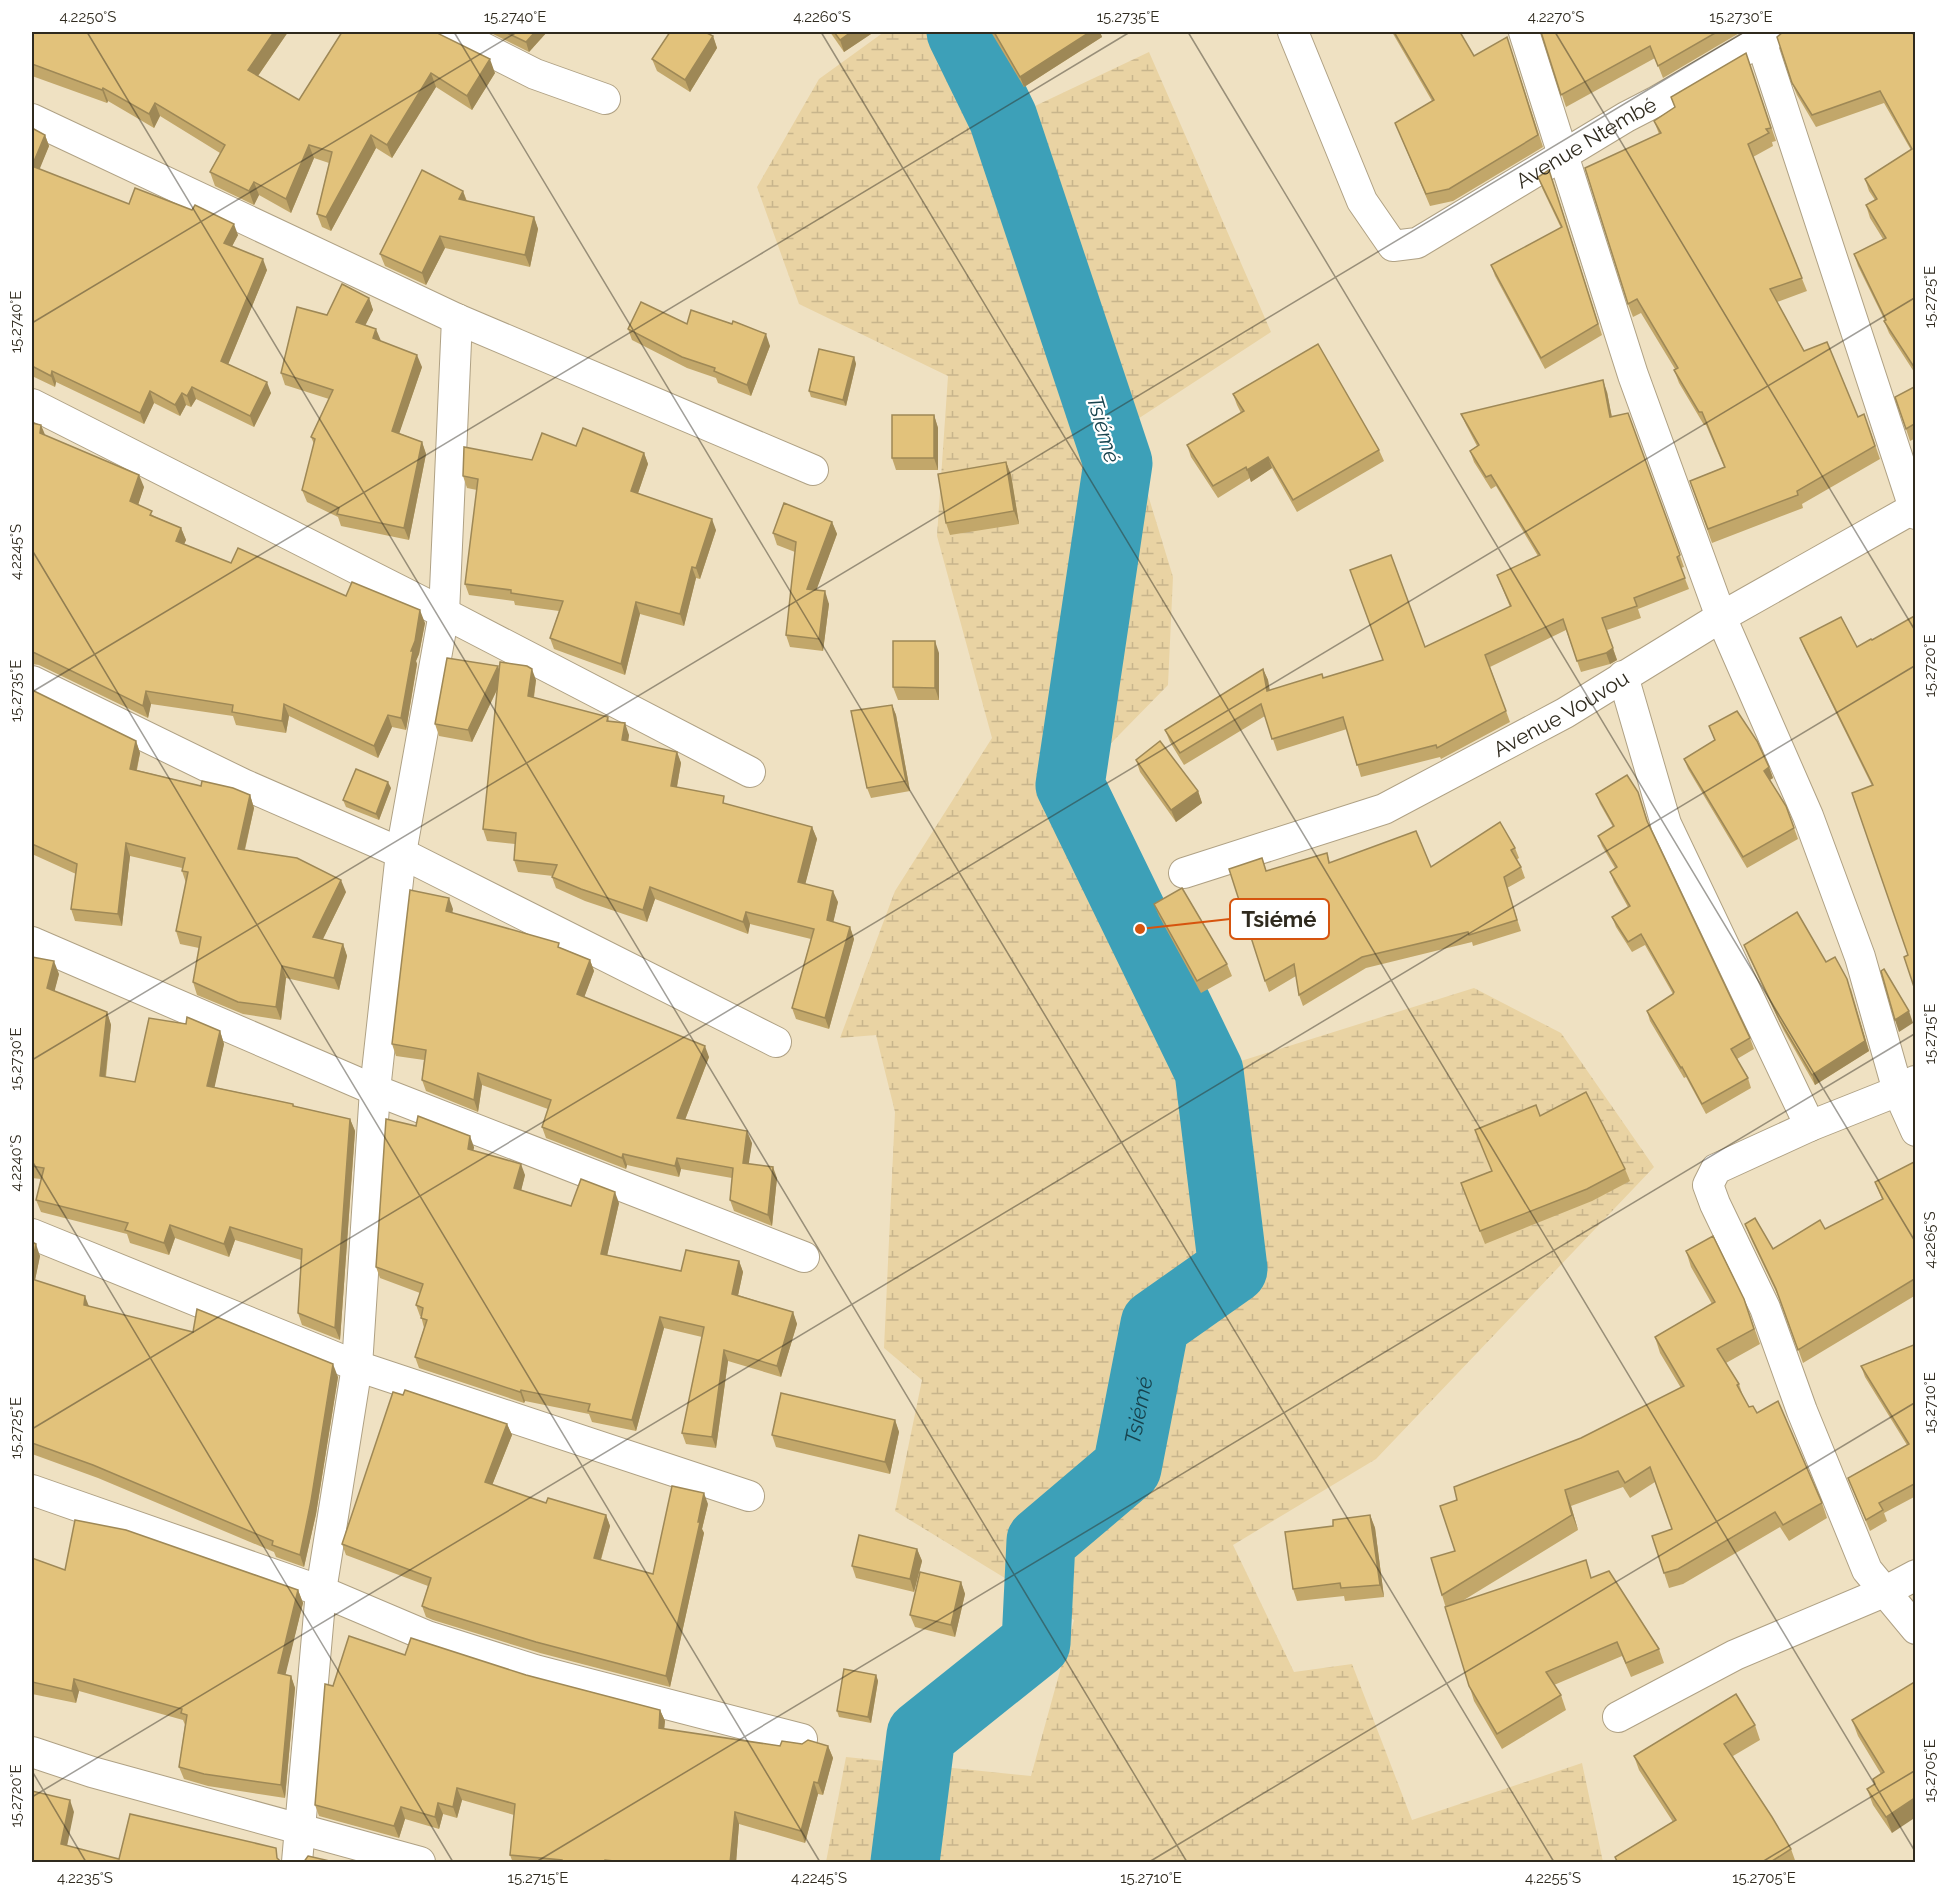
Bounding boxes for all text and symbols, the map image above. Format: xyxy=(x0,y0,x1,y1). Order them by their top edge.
text: 4.2250°S xyxy=(60,8,116,26)
text: 15.2740°E xyxy=(484,8,546,26)
text: 4.2260°S xyxy=(793,8,851,26)
text: 15.2735°E xyxy=(1097,8,1159,26)
text: 4.2270°S xyxy=(1528,8,1584,26)
text: 15.2730°E xyxy=(1709,8,1773,26)
street label: Avenue Ntembé xyxy=(1511,91,1660,193)
text: 15.2725°E xyxy=(1921,266,1939,328)
text: 15.2740°E xyxy=(7,291,25,353)
water label: Tsiémé xyxy=(1082,392,1126,466)
text: 4.2245°S xyxy=(7,524,25,580)
text: 15.2720°E xyxy=(1921,634,1939,698)
text: 15.2735°E xyxy=(7,660,25,722)
street label: Avenue Vouvou xyxy=(1489,665,1633,761)
callout: Tsiémé xyxy=(1230,899,1329,939)
text: Tsiémé xyxy=(1241,906,1317,932)
text: 15.2715°E xyxy=(1921,1004,1939,1065)
text: 15.2730°E xyxy=(7,1027,25,1091)
text: 4.2240°S xyxy=(7,1135,25,1191)
text: 4.2265°S xyxy=(1921,1212,1939,1268)
text: 15.2710°E xyxy=(1921,1372,1939,1434)
water label: Tsiémé xyxy=(1119,1374,1158,1446)
text: 15.2725°E xyxy=(7,1397,25,1459)
text: 15.2705°E xyxy=(1921,1739,1939,1803)
text: 15.2720°E xyxy=(7,1764,25,1828)
text: 4.2235°S xyxy=(57,1869,113,1887)
text: 15.2715°E xyxy=(508,1869,569,1887)
text: 4.2245°S xyxy=(791,1869,847,1887)
text: 15.2710°E xyxy=(1120,1869,1182,1887)
text: 4.2255°S xyxy=(1525,1869,1581,1887)
text: 15.2705°E xyxy=(1732,1869,1796,1887)

